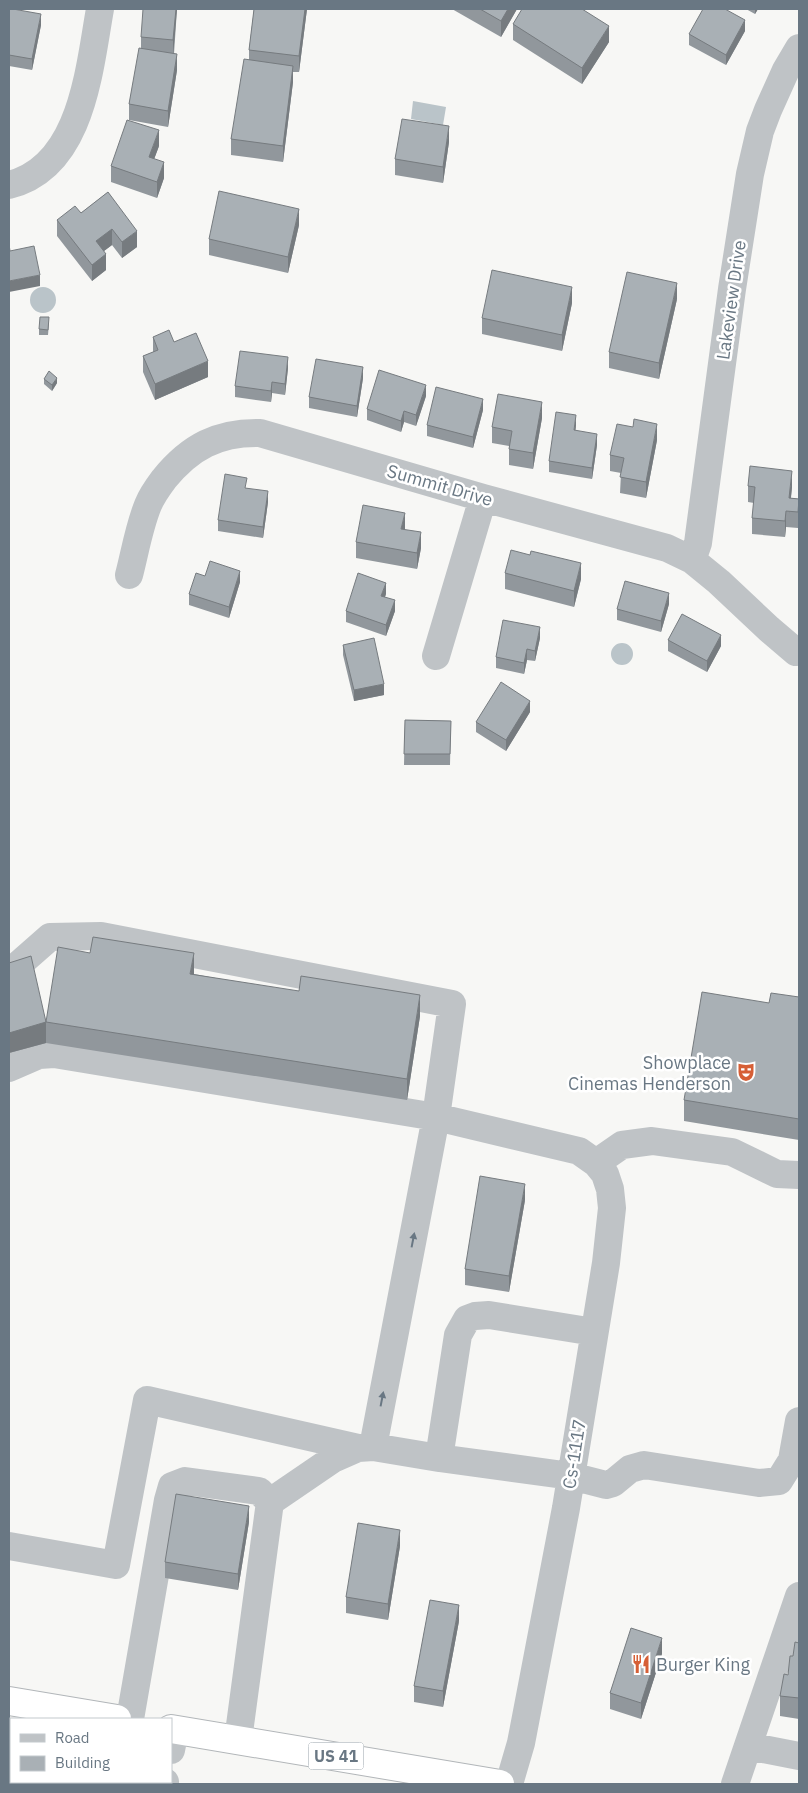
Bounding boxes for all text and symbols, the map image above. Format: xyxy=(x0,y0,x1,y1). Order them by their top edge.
street label: Lakeview Drive xyxy=(711,239,751,361)
street label: Summit Drive xyxy=(384,459,496,511)
place label: Showplace Cinemas Henderson xyxy=(568,1051,731,1095)
theatre icon: Showplace Cinemas Henderson xyxy=(735,1061,757,1083)
one-way arrow xyxy=(409,1231,417,1247)
one-way arrow xyxy=(379,1391,387,1407)
street label: Cs-1117 xyxy=(557,1418,591,1490)
restaurant icon: Burger King xyxy=(630,1653,652,1675)
place label: Burger King xyxy=(656,1653,750,1676)
legend xyxy=(10,1718,172,1783)
text: Road xyxy=(55,1728,90,1747)
road number: US 41 xyxy=(308,1742,364,1770)
text: Building xyxy=(55,1753,110,1772)

